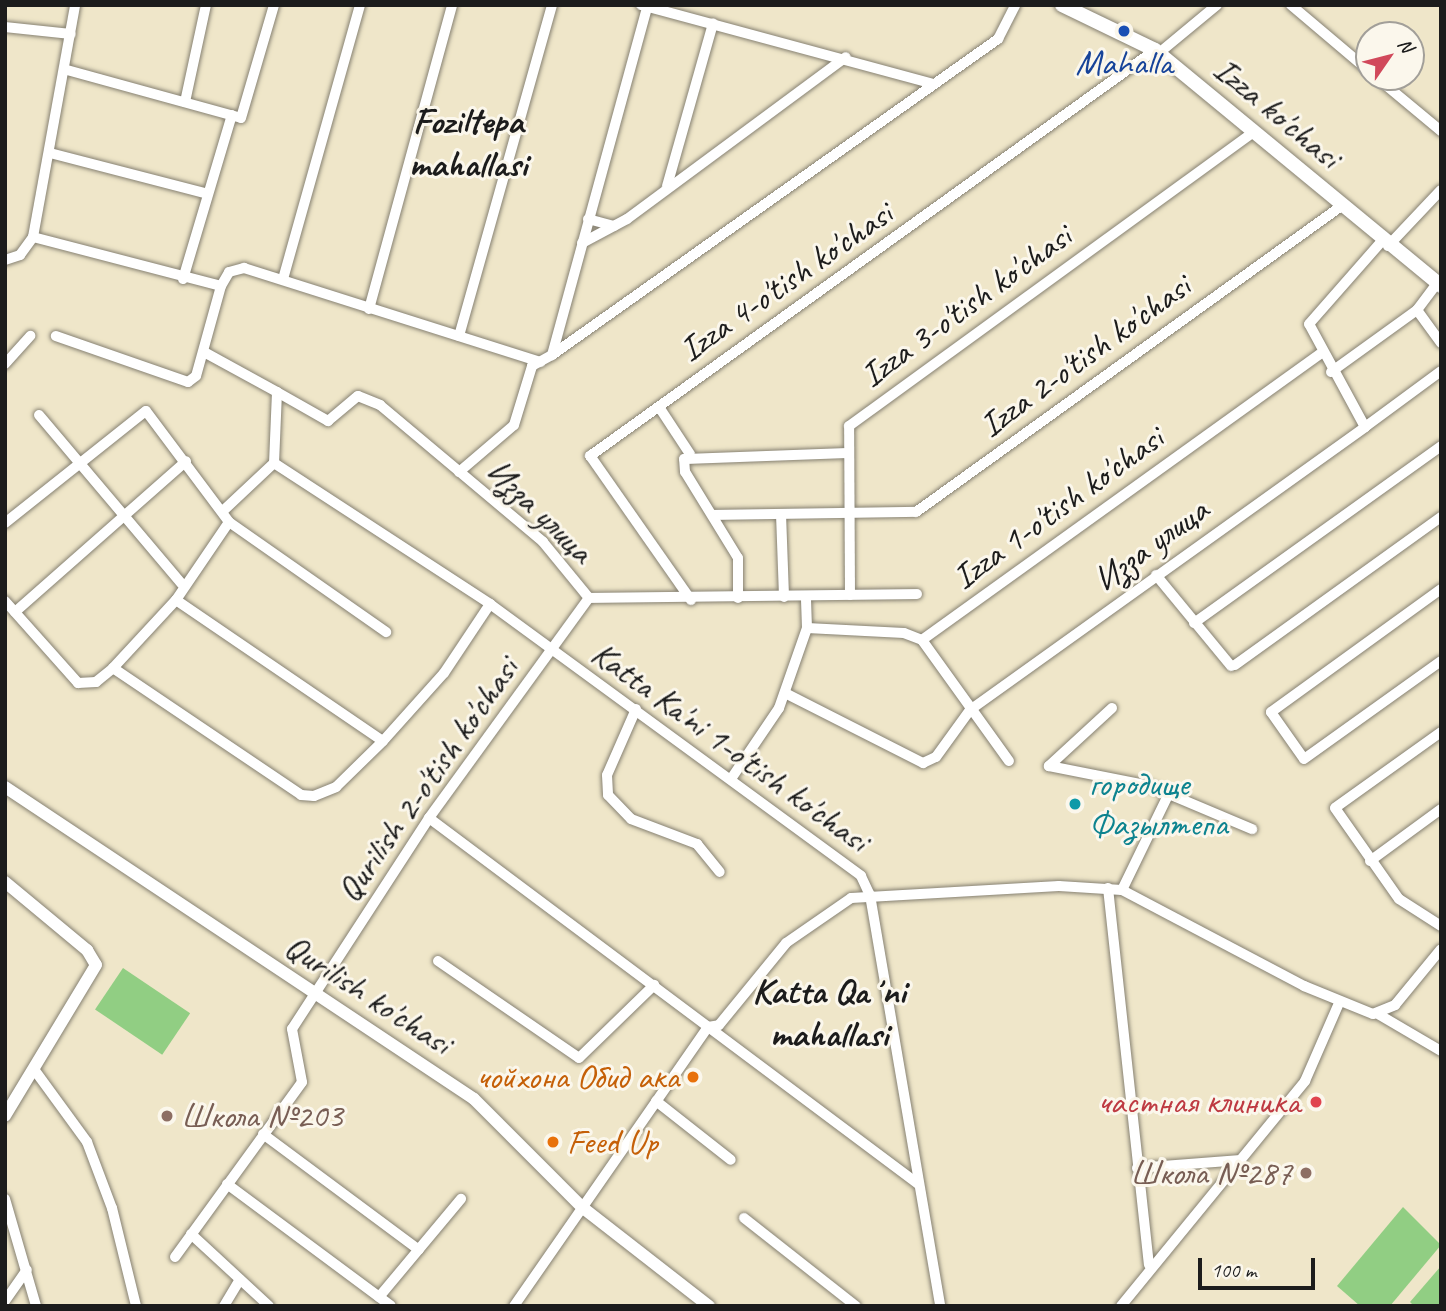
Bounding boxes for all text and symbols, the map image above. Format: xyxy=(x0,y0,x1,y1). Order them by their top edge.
north arrow xyxy=(1355,21,1425,91)
marker: Mahalla xyxy=(1116,23,1132,39)
text: N xyxy=(1392,33,1419,57)
place label: Mahalla xyxy=(1076,42,1172,84)
street label: Izza ko'chasi xyxy=(1205,48,1349,178)
district label: Foziltepa mahallasi xyxy=(409,100,527,187)
street label: Izza 4-o'tish ko'chasi xyxy=(671,193,901,371)
street label: Izza 3-o'tish ko'chasi xyxy=(852,215,1080,397)
street label: Izza 2-o'tish ko'chasi xyxy=(971,265,1199,447)
street label: Izza 1-o'tish ko'chasi xyxy=(944,417,1172,599)
street label: Изза улица xyxy=(477,450,603,572)
street label: Изза улица xyxy=(1085,489,1217,601)
street label: Katta Ka'ni 1-o'tish ko'chasi xyxy=(583,632,877,862)
street label: Qurilish 2-o'tish ko'chasi xyxy=(328,650,528,910)
place label: городище Фазылтепа xyxy=(1089,763,1227,845)
marker: городище Фазылтепа xyxy=(1067,796,1083,812)
street label: Qurilish ko'chasi xyxy=(277,926,459,1064)
district label: Katta Qaʼni mahallasi xyxy=(752,970,906,1057)
place label: чойхона Обид ака xyxy=(477,1056,679,1098)
marker: чойхона Обид ака xyxy=(685,1069,701,1085)
place label: частная клиника xyxy=(1099,1081,1300,1123)
marker: частная клиника xyxy=(1306,1092,1326,1112)
place label: Школа №203 xyxy=(181,1095,343,1137)
marker: Школа №203 xyxy=(159,1108,175,1124)
place label: Feed Up xyxy=(567,1121,658,1163)
marker: Feed Up xyxy=(545,1134,561,1150)
place label: Школа №287 xyxy=(1130,1152,1292,1194)
marker: Школа №287 xyxy=(1298,1165,1314,1181)
scale bar xyxy=(1201,1244,1318,1288)
text: 100 m xyxy=(1211,1257,1256,1283)

